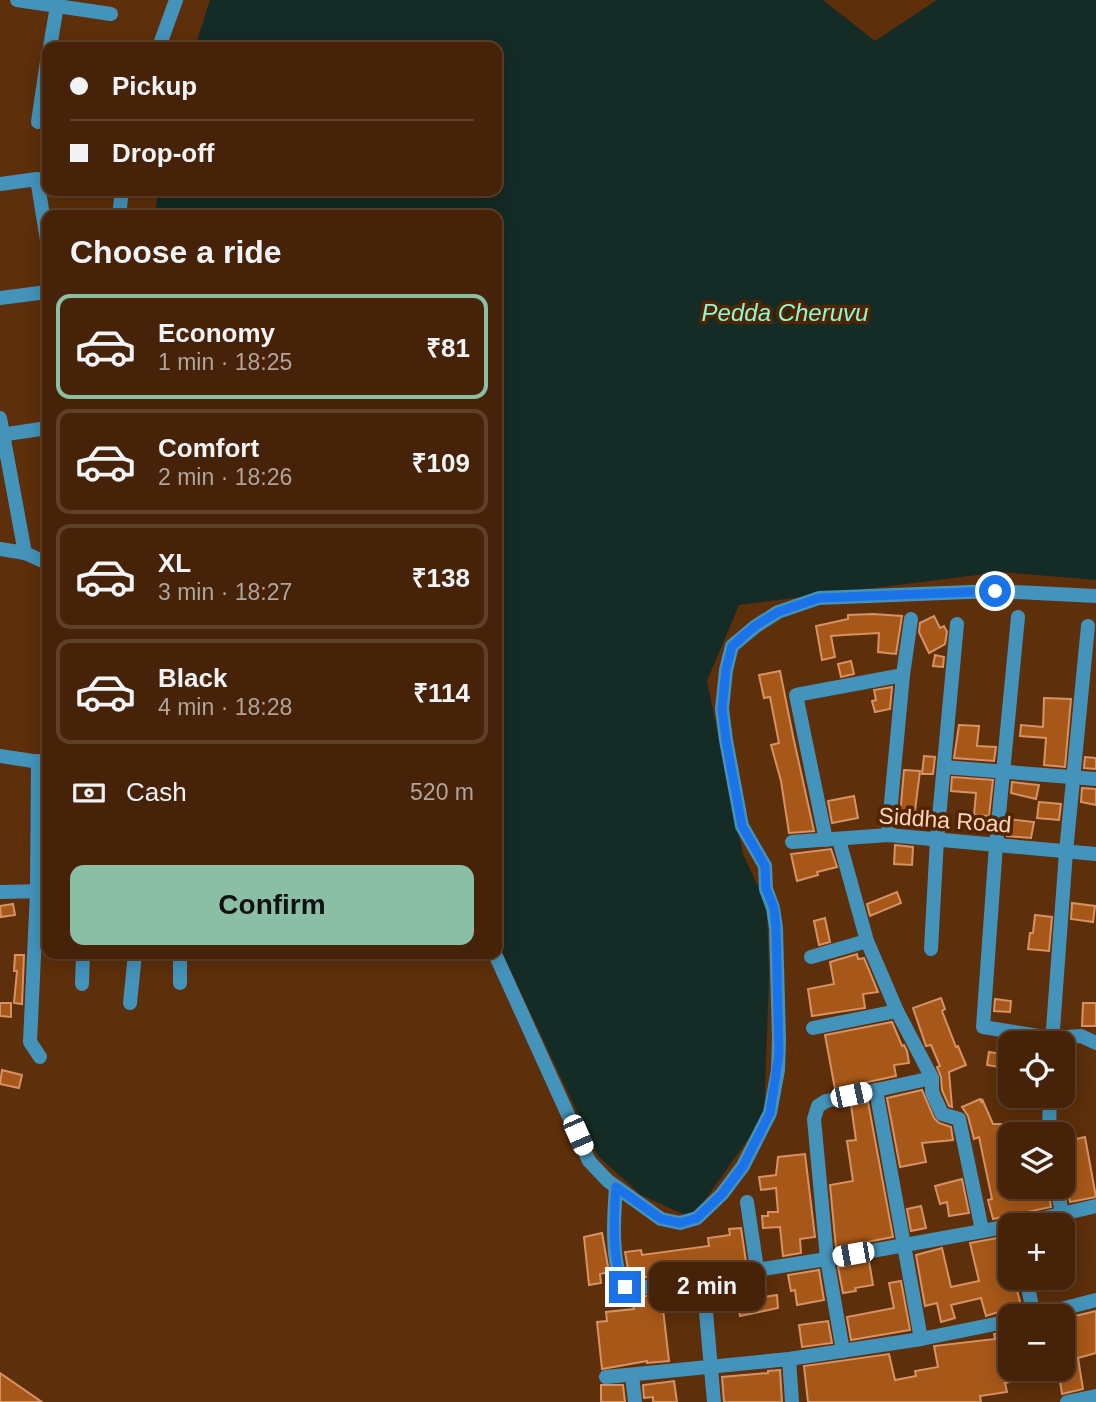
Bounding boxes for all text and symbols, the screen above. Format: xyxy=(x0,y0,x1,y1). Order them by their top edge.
text: Pickup xyxy=(112,71,197,101)
text: Drop-off xyxy=(112,138,215,168)
text: Choose a ride xyxy=(70,234,282,270)
water label: Pedda Cheruvu xyxy=(702,299,868,326)
icon: car xyxy=(74,315,137,378)
text: Economy xyxy=(158,318,275,348)
text: ₹81 xyxy=(426,333,470,363)
text: 1 min · 18:25 xyxy=(158,349,292,375)
icon: car xyxy=(74,430,137,493)
text: Comfort xyxy=(158,433,259,463)
text: ₹109 xyxy=(412,448,470,478)
text: 2 min · 18:26 xyxy=(158,464,292,490)
icon: car xyxy=(74,545,137,608)
text: XL xyxy=(158,548,191,578)
text: ₹138 xyxy=(412,563,470,593)
route start xyxy=(979,575,1011,607)
text: 3 min · 18:27 xyxy=(158,579,292,605)
icon: car xyxy=(74,660,137,723)
text: Black xyxy=(158,663,227,693)
text: ₹114 xyxy=(413,678,470,708)
text: 4 min · 18:28 xyxy=(158,694,292,720)
icon: cash xyxy=(70,774,108,812)
text: Cash xyxy=(126,777,187,807)
text: 520 m xyxy=(410,779,474,805)
street label: Siddha Road xyxy=(878,802,1012,838)
button: Confirm xyxy=(70,865,474,945)
map controls xyxy=(998,1031,1075,1381)
button: locate xyxy=(998,1031,1075,1108)
car xyxy=(829,1080,874,1110)
car xyxy=(560,1112,597,1158)
button: layers xyxy=(998,1122,1075,1199)
button: + xyxy=(998,1213,1075,1290)
car xyxy=(831,1240,876,1268)
callout: 2 min xyxy=(650,1262,765,1312)
route end xyxy=(609,1271,641,1303)
text: 2 min xyxy=(677,1273,737,1299)
button: − xyxy=(998,1304,1075,1381)

